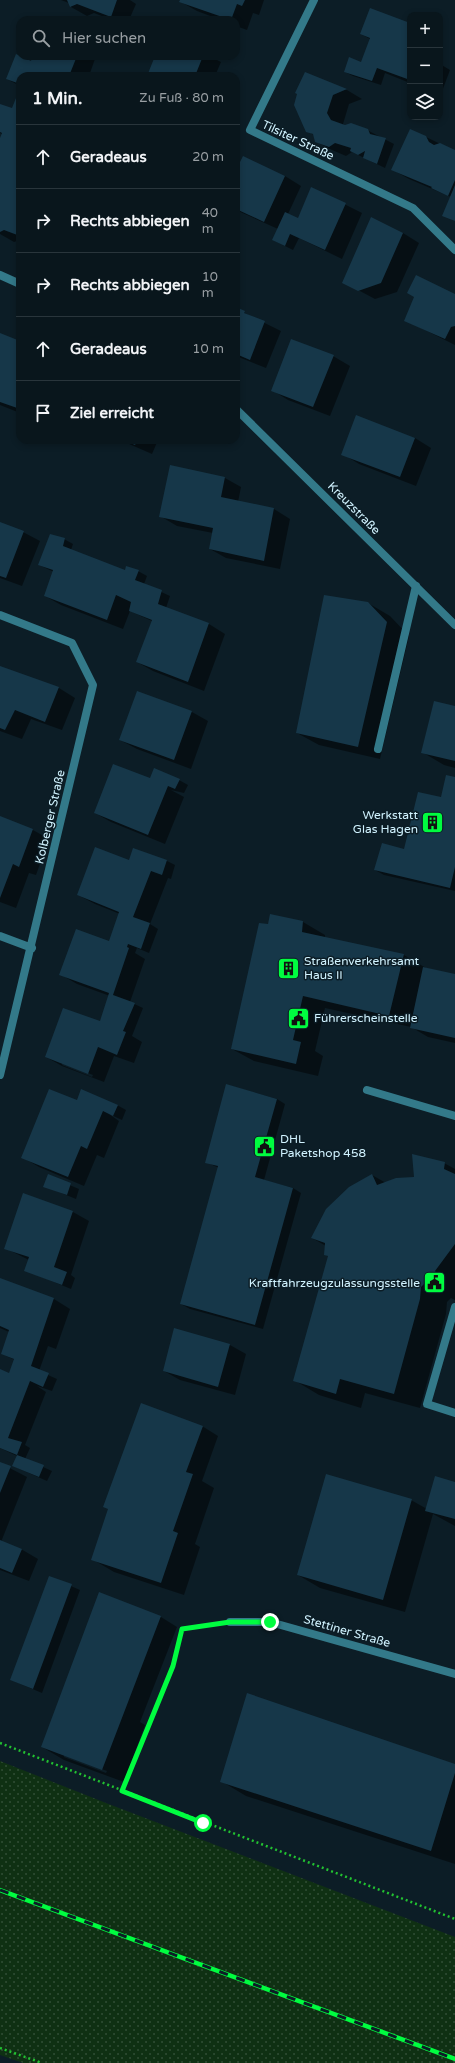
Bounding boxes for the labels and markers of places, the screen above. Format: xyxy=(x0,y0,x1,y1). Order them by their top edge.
place label: Werkstatt Glas Hagen xyxy=(353,808,418,836)
building icon: Werkstatt Glas Hagen xyxy=(420,809,446,835)
place label: Straßenverkehrsamt Haus II xyxy=(304,954,420,982)
building icon: Straßenverkehrsamt Haus II xyxy=(276,955,302,981)
public building icon: Führerscheinstelle xyxy=(285,1005,311,1031)
place label: Führerscheinstelle xyxy=(314,1011,418,1025)
place label: DHL Paketshop 458 xyxy=(280,1132,366,1160)
public building icon: DHL Paketshop 458 xyxy=(251,1133,277,1159)
public building icon: Kraftfahrzeugzulassungsstelle xyxy=(422,1270,448,1296)
place label: Kraftfahrzeugzulassungsstelle xyxy=(249,1276,420,1290)

